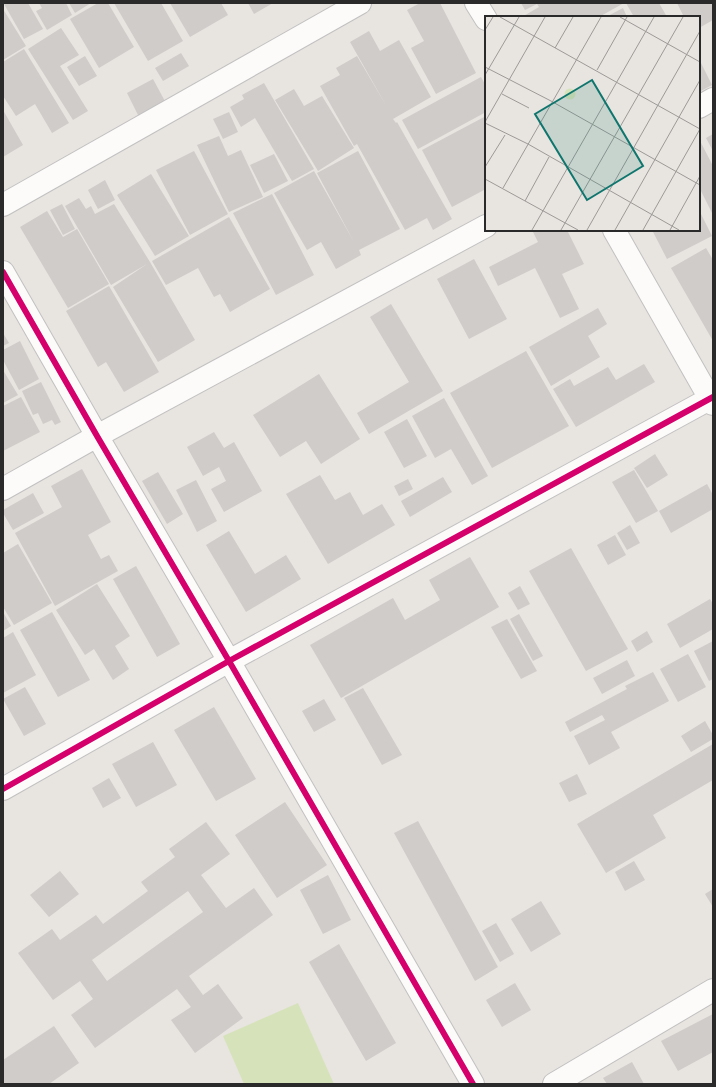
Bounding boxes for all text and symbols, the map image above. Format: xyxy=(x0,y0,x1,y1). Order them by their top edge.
inset map xyxy=(485,16,700,231)

